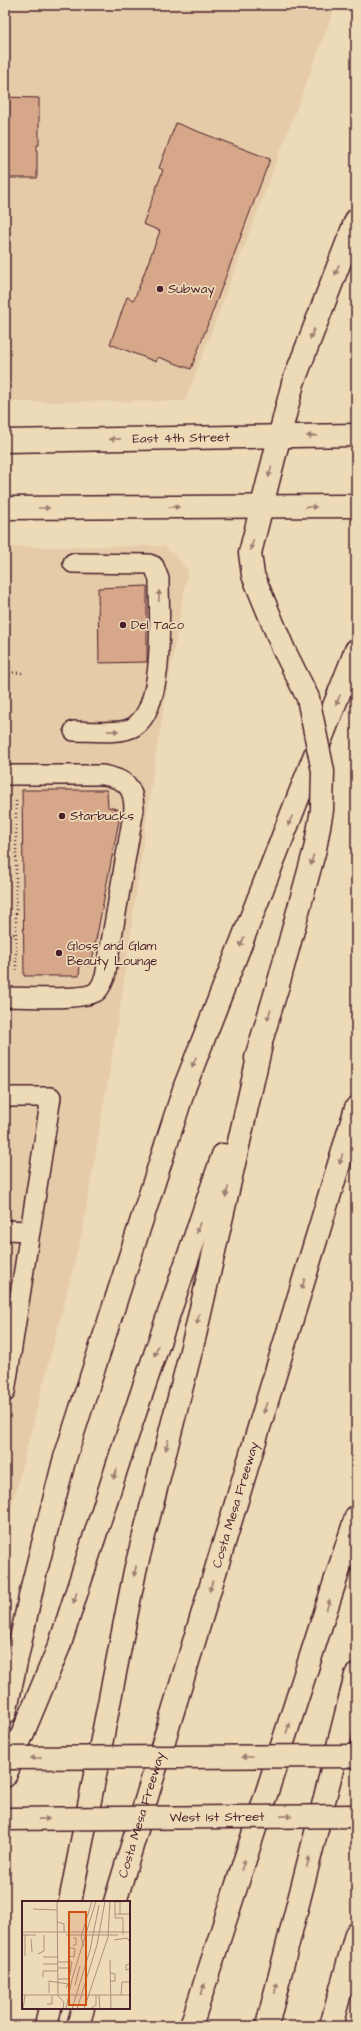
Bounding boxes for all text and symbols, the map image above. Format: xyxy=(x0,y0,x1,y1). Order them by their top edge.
one-way arrow xyxy=(334,264,340,276)
place label: Subway xyxy=(168,280,215,299)
marker: Subway xyxy=(155,284,165,294)
one-way arrow xyxy=(309,329,315,340)
street label: East 4th Street xyxy=(132,428,231,448)
one-way arrow xyxy=(306,432,318,439)
one-way arrow xyxy=(108,436,121,442)
one-way arrow xyxy=(267,465,273,478)
one-way arrow xyxy=(168,504,181,510)
one-way arrow xyxy=(305,504,318,510)
one-way arrow xyxy=(38,505,51,511)
one-way arrow xyxy=(248,539,254,551)
one-way arrow xyxy=(156,589,162,602)
place label: Del Taco xyxy=(131,616,185,634)
marker: Del Taco xyxy=(118,620,128,630)
one-way arrow xyxy=(334,694,340,706)
one-way arrow xyxy=(107,727,119,734)
place label: Starbucks xyxy=(70,807,135,825)
marker: Starbucks xyxy=(57,811,67,821)
one-way arrow xyxy=(286,815,292,827)
one-way arrow xyxy=(309,855,315,867)
one-way arrow xyxy=(239,936,245,948)
place label: Gloss and Glam Beauty Lounge xyxy=(67,937,157,971)
marker: Gloss and Glam Beauty Lounge xyxy=(54,948,64,958)
one-way arrow xyxy=(266,1009,272,1021)
one-way arrow xyxy=(191,1057,197,1069)
one-way arrow xyxy=(338,1154,344,1166)
one-way arrow xyxy=(224,1186,230,1199)
one-way arrow xyxy=(195,1222,201,1234)
one-way arrow xyxy=(300,1278,306,1290)
one-way arrow xyxy=(195,1313,201,1325)
one-way arrow xyxy=(153,1345,159,1357)
one-way arrow xyxy=(262,1402,268,1414)
one-way arrow xyxy=(164,1440,170,1452)
street label: Costa Mesa Freeway xyxy=(208,1440,264,1570)
one-way arrow xyxy=(111,1468,117,1480)
one-way arrow xyxy=(132,1565,138,1578)
one-way arrow xyxy=(208,1580,214,1592)
one-way arrow xyxy=(72,1592,78,1604)
one-way arrow xyxy=(325,1598,331,1610)
one-way arrow xyxy=(285,1722,291,1734)
street label: Costa Mesa Freeway xyxy=(114,1750,170,1880)
one-way arrow xyxy=(240,1754,253,1760)
one-way arrow xyxy=(29,1755,42,1761)
street label: West 1st Street xyxy=(169,1808,265,1827)
one-way arrow xyxy=(280,1813,293,1819)
one-way arrow xyxy=(38,1816,51,1822)
one-way arrow xyxy=(305,1856,311,1868)
one-way arrow xyxy=(240,1859,246,1871)
inset map xyxy=(22,1901,130,2009)
one-way arrow xyxy=(273,1982,279,1994)
one-way arrow xyxy=(200,1983,206,1995)

